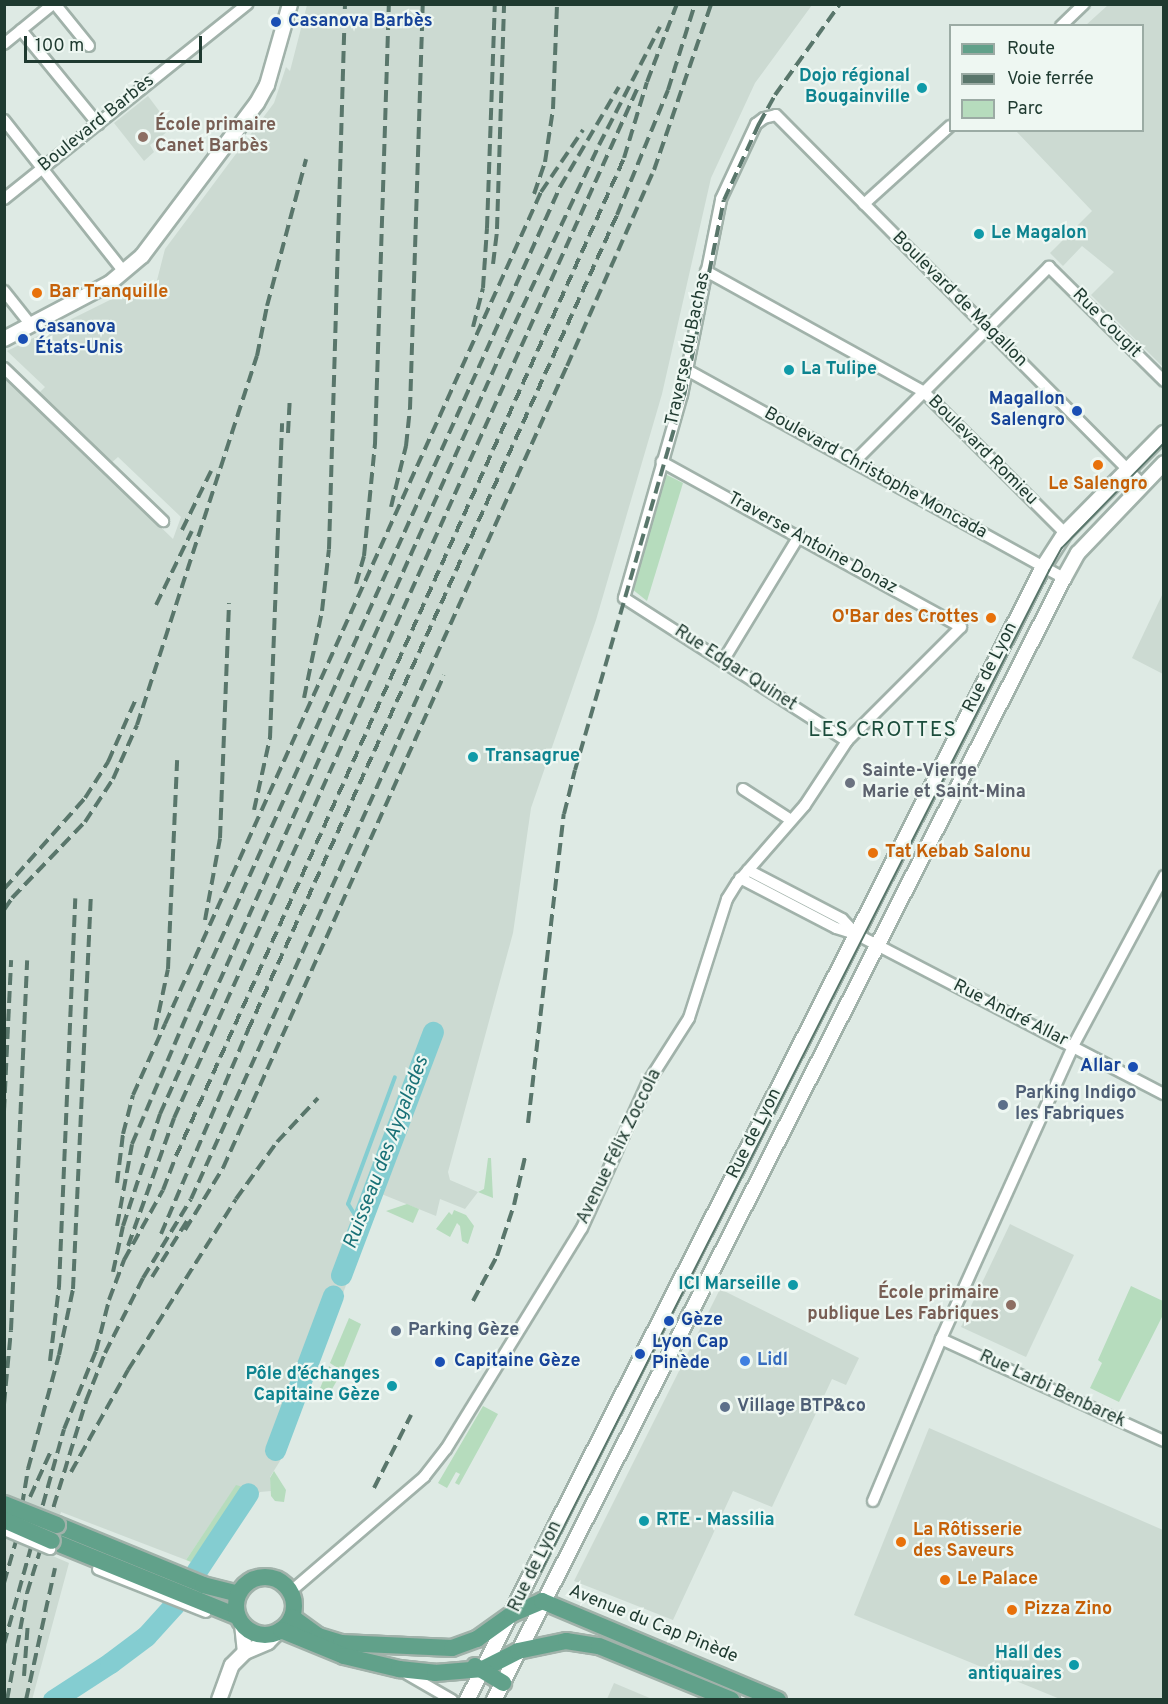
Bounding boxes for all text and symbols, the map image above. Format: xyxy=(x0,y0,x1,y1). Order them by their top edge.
place label: Casanova Barbès xyxy=(288,11,433,33)
marker: Casanova Barbès xyxy=(269,15,283,29)
scale bar xyxy=(27,24,206,62)
legend xyxy=(949,24,1144,132)
text: 100 m xyxy=(35,35,84,58)
text: Route xyxy=(1007,38,1055,61)
place label: Dojo régional Bougainville xyxy=(799,67,910,110)
text: Voie ferrée xyxy=(1007,68,1094,91)
street label: Boulevard Barbès xyxy=(35,71,159,177)
marker: Dojo régional Bougainville xyxy=(915,81,929,95)
text: Parc xyxy=(1007,98,1043,121)
place label: École primaire Canet Barbès xyxy=(155,116,276,158)
marker: École primaire Canet Barbès xyxy=(136,130,150,144)
place label: Le Magalon xyxy=(991,223,1087,245)
marker: Le Magalon xyxy=(972,227,986,241)
street label: Boulevard de Magallon xyxy=(887,228,1031,372)
street label: Traverse du Bachas xyxy=(662,270,716,428)
place label: Bar Tranquille xyxy=(49,282,168,304)
street label: Rue Cougit xyxy=(1067,285,1145,363)
marker: Bar Tranquille xyxy=(30,286,44,300)
place label: Casanova États-Unis xyxy=(35,318,123,360)
marker: Casanova États-Unis xyxy=(16,332,30,346)
place label: La Tulipe xyxy=(801,359,877,381)
marker: La Tulipe xyxy=(782,363,796,377)
place label: Magallon Salengro xyxy=(989,390,1065,432)
street label: Boulevard Romieu xyxy=(922,391,1042,511)
street label: Boulevard Christophe Moncada xyxy=(760,404,990,544)
marker: Magallon Salengro xyxy=(1070,404,1084,418)
marker: Le Salengro xyxy=(1091,458,1105,472)
place label: Le Salengro xyxy=(1048,474,1148,496)
street label: Traverse Antoine Donaz xyxy=(723,488,901,600)
place label: O'Bar des Crottes xyxy=(832,607,979,629)
marker: O'Bar des Crottes xyxy=(984,611,998,625)
street label: Rue de Lyon xyxy=(959,619,1023,717)
street label: Rue Edgar Quinet xyxy=(670,621,800,717)
district label: LES CROTTES xyxy=(808,718,958,744)
place label: Transagrue xyxy=(485,746,580,768)
marker: Transagrue xyxy=(466,750,480,764)
place label: Sainte-Vierge Marie et Saint-Mina xyxy=(862,762,1026,804)
marker: Sainte-Vierge Marie et Saint-Mina xyxy=(843,776,857,790)
place label: Tat Kebab Salonu xyxy=(885,842,1031,864)
marker: Tat Kebab Salonu xyxy=(866,846,880,860)
street label: Rue André Allar xyxy=(948,975,1072,1053)
water label: Ruisseau des Aygalades xyxy=(339,1053,435,1253)
place label: Allar xyxy=(1080,1056,1121,1078)
marker: Allar xyxy=(1126,1060,1140,1074)
street label: Avenue Félix Zoccola xyxy=(573,1066,667,1228)
place label: Parking Indigo les Fabriques xyxy=(1015,1084,1136,1126)
street label: Rue de Lyon xyxy=(723,1085,787,1183)
marker: Parking Indigo les Fabriques xyxy=(996,1098,1010,1112)
place label: ICI Marseille xyxy=(678,1274,781,1296)
marker: ICI Marseille xyxy=(786,1278,800,1292)
place label: École primaire publique Les Fabriques xyxy=(807,1284,999,1326)
marker: École primaire publique Les Fabriques xyxy=(1004,1298,1018,1312)
place label: Gèze xyxy=(681,1310,723,1332)
marker: Gèze xyxy=(662,1314,676,1328)
place label: Parking Gèze xyxy=(408,1320,519,1342)
marker: Parking Gèze xyxy=(389,1324,403,1338)
place label: Lyon Cap Pinède xyxy=(652,1333,729,1376)
marker: Lyon Cap Pinède xyxy=(633,1347,647,1361)
street label: Rue Larbi Benbarek xyxy=(975,1347,1129,1433)
place label: Lidl xyxy=(757,1350,788,1372)
place label: Capitaine Gèze xyxy=(454,1351,580,1373)
marker: Capitaine Gèze xyxy=(431,1353,449,1371)
marker: Lidl xyxy=(738,1354,752,1368)
place label: Pôle d’échanges Capitaine Gèze xyxy=(246,1365,380,1408)
marker: Pôle d’échanges Capitaine Gèze xyxy=(385,1379,399,1393)
place label: Village BTP&co xyxy=(737,1396,866,1418)
marker: Village BTP&co xyxy=(718,1400,732,1414)
place label: RTE - Massilia xyxy=(656,1510,775,1532)
marker: RTE - Massilia xyxy=(637,1514,651,1528)
street label: Rue de Lyon xyxy=(505,1518,567,1616)
place label: La Rôtisserie des Saveurs xyxy=(913,1521,1022,1564)
marker: La Rôtisserie des Saveurs xyxy=(894,1535,908,1549)
place label: Le Palace xyxy=(957,1569,1038,1591)
marker: Le Palace xyxy=(938,1573,952,1587)
street label: Avenue du Cap Pinède xyxy=(565,1581,741,1669)
place label: Pizza Zino xyxy=(1024,1599,1112,1621)
marker: Pizza Zino xyxy=(1005,1603,1019,1617)
place label: Hall des antiquaires xyxy=(968,1644,1062,1686)
marker: Hall des antiquaires xyxy=(1067,1658,1081,1672)

